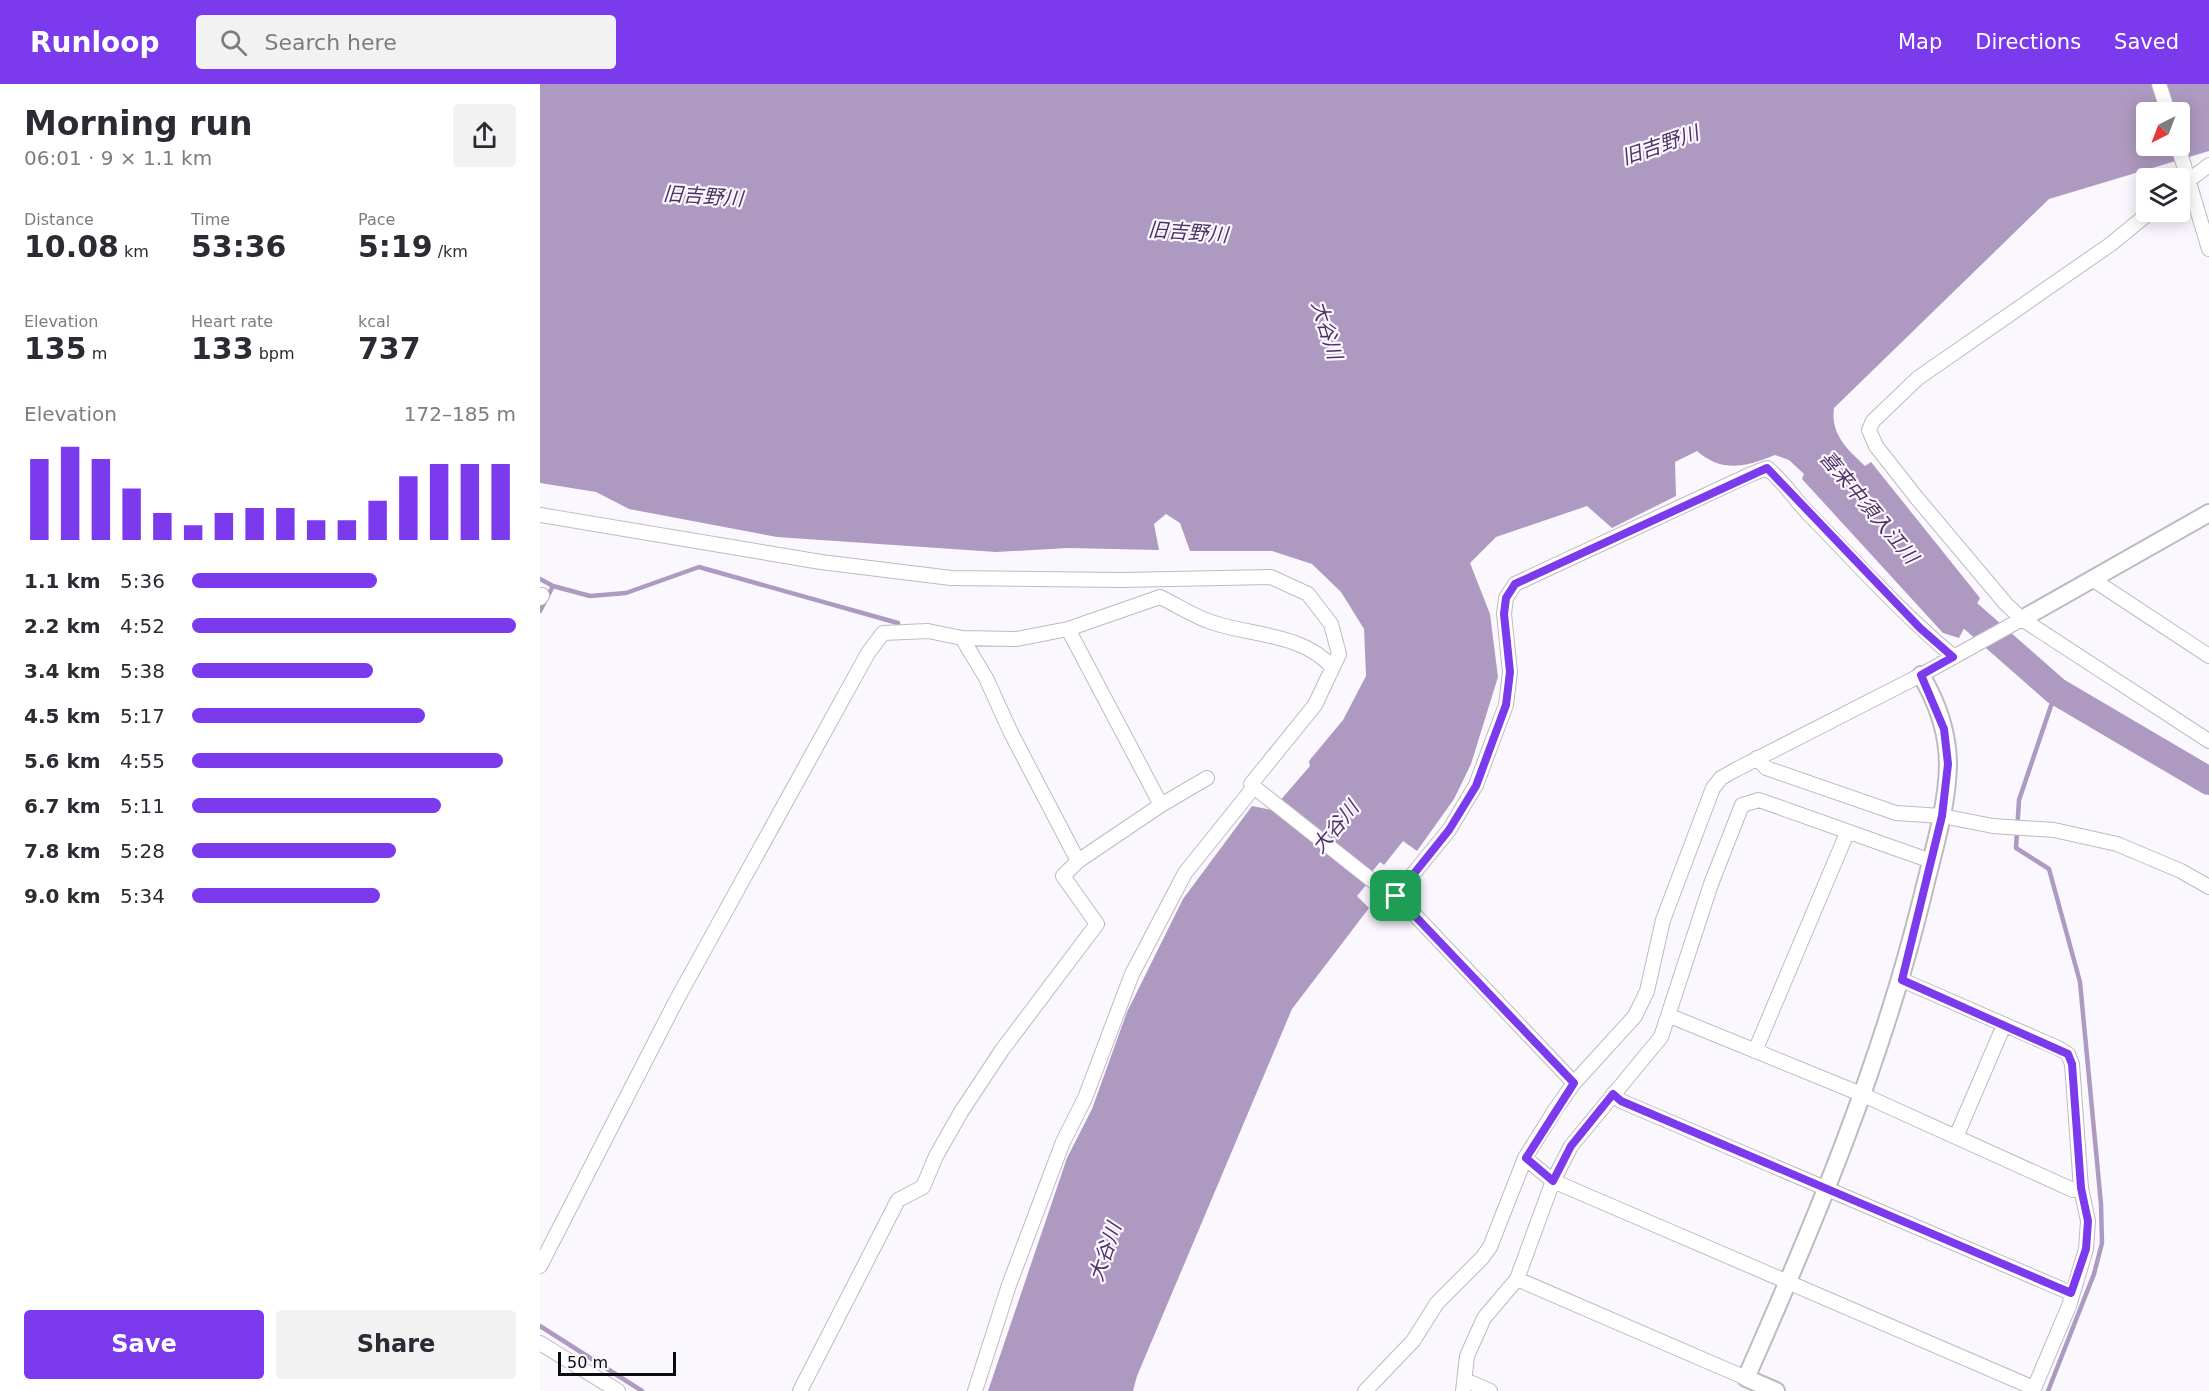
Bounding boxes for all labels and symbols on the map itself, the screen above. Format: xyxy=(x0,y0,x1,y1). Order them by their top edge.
north arrow xyxy=(2136,102,2190,156)
water label: 旧吉野川 xyxy=(1618,120,1704,169)
water label: 旧吉野川 xyxy=(662,181,746,211)
water label: 旧吉野川 xyxy=(1147,217,1231,247)
water label: 大谷川 xyxy=(1307,298,1348,364)
water label: 喜来中須入江川 xyxy=(1815,446,1924,570)
water label: 大谷川 xyxy=(1307,795,1365,858)
pin xyxy=(1370,870,1421,921)
water label: 大谷川 xyxy=(1084,1218,1127,1284)
scale bar xyxy=(558,1349,676,1376)

